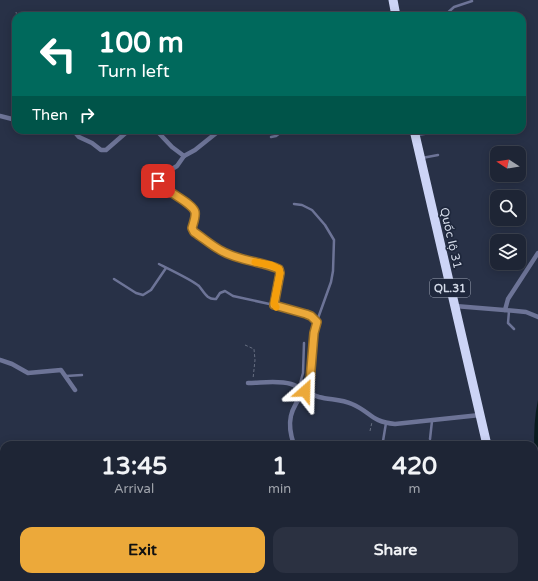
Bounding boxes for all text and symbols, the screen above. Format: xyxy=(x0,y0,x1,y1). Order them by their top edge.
text: 100 m xyxy=(98,26,184,60)
icon: left xyxy=(32,28,84,80)
text: Turn left xyxy=(98,60,170,82)
icon: right xyxy=(76,104,98,126)
text: Then xyxy=(32,106,68,124)
north arrow xyxy=(490,146,526,182)
map controls xyxy=(490,146,526,270)
pin xyxy=(141,164,175,198)
icon: arrive xyxy=(147,170,169,192)
button: search xyxy=(490,190,526,226)
street label: Quốc lộ 31 xyxy=(437,206,465,270)
button: layers xyxy=(490,234,526,270)
road number: QL.31 xyxy=(430,279,470,297)
position arrow xyxy=(284,370,326,412)
text: 13:45 xyxy=(101,452,167,481)
text: 1 xyxy=(272,452,287,481)
text: 420 xyxy=(392,452,437,481)
text: Arrival xyxy=(114,481,154,497)
text: min xyxy=(268,481,291,497)
text: m xyxy=(409,481,421,497)
button: Exit xyxy=(20,527,265,573)
button: Share xyxy=(273,527,518,573)

